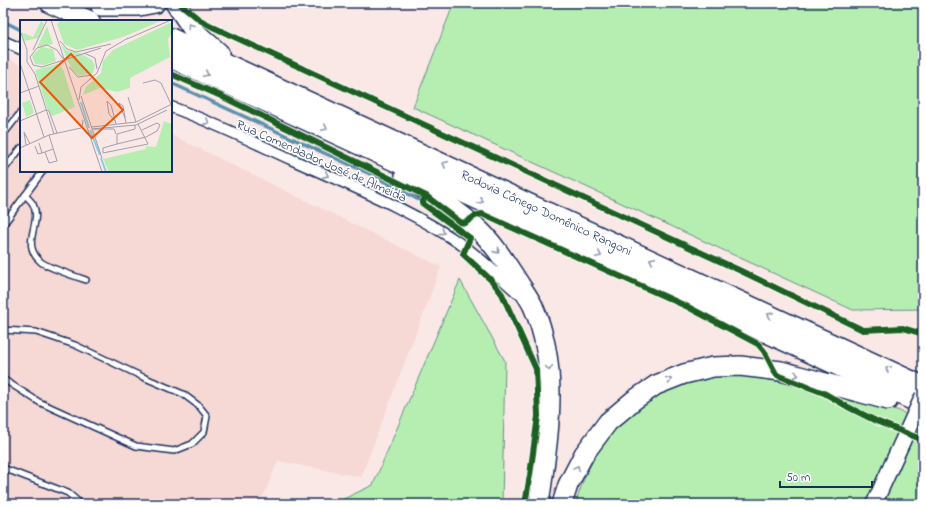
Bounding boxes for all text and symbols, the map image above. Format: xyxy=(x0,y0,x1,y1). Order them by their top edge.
inset map xyxy=(20,20,172,172)
one-way arrow xyxy=(188,24,195,31)
one-way arrow xyxy=(203,70,210,78)
street label: Rua Comendador José de Almeida xyxy=(233,115,410,208)
one-way arrow xyxy=(203,117,211,125)
one-way arrow xyxy=(321,124,328,132)
one-way arrow xyxy=(441,161,448,169)
street label: Rodovia Cônego Domênico Rangoni xyxy=(457,165,635,261)
one-way arrow xyxy=(321,170,329,178)
one-way arrow xyxy=(477,196,484,204)
one-way arrow xyxy=(438,227,445,234)
one-way arrow xyxy=(492,246,499,253)
one-way arrow xyxy=(594,250,602,258)
one-way arrow xyxy=(648,257,656,265)
one-way arrow xyxy=(766,312,774,320)
one-way arrow xyxy=(545,365,554,371)
one-way arrow xyxy=(884,366,892,374)
one-way arrow xyxy=(792,370,799,379)
one-way arrow xyxy=(664,377,672,385)
scale bar xyxy=(780,463,872,489)
one-way arrow xyxy=(572,465,580,472)
text: 50 m xyxy=(786,469,810,487)

